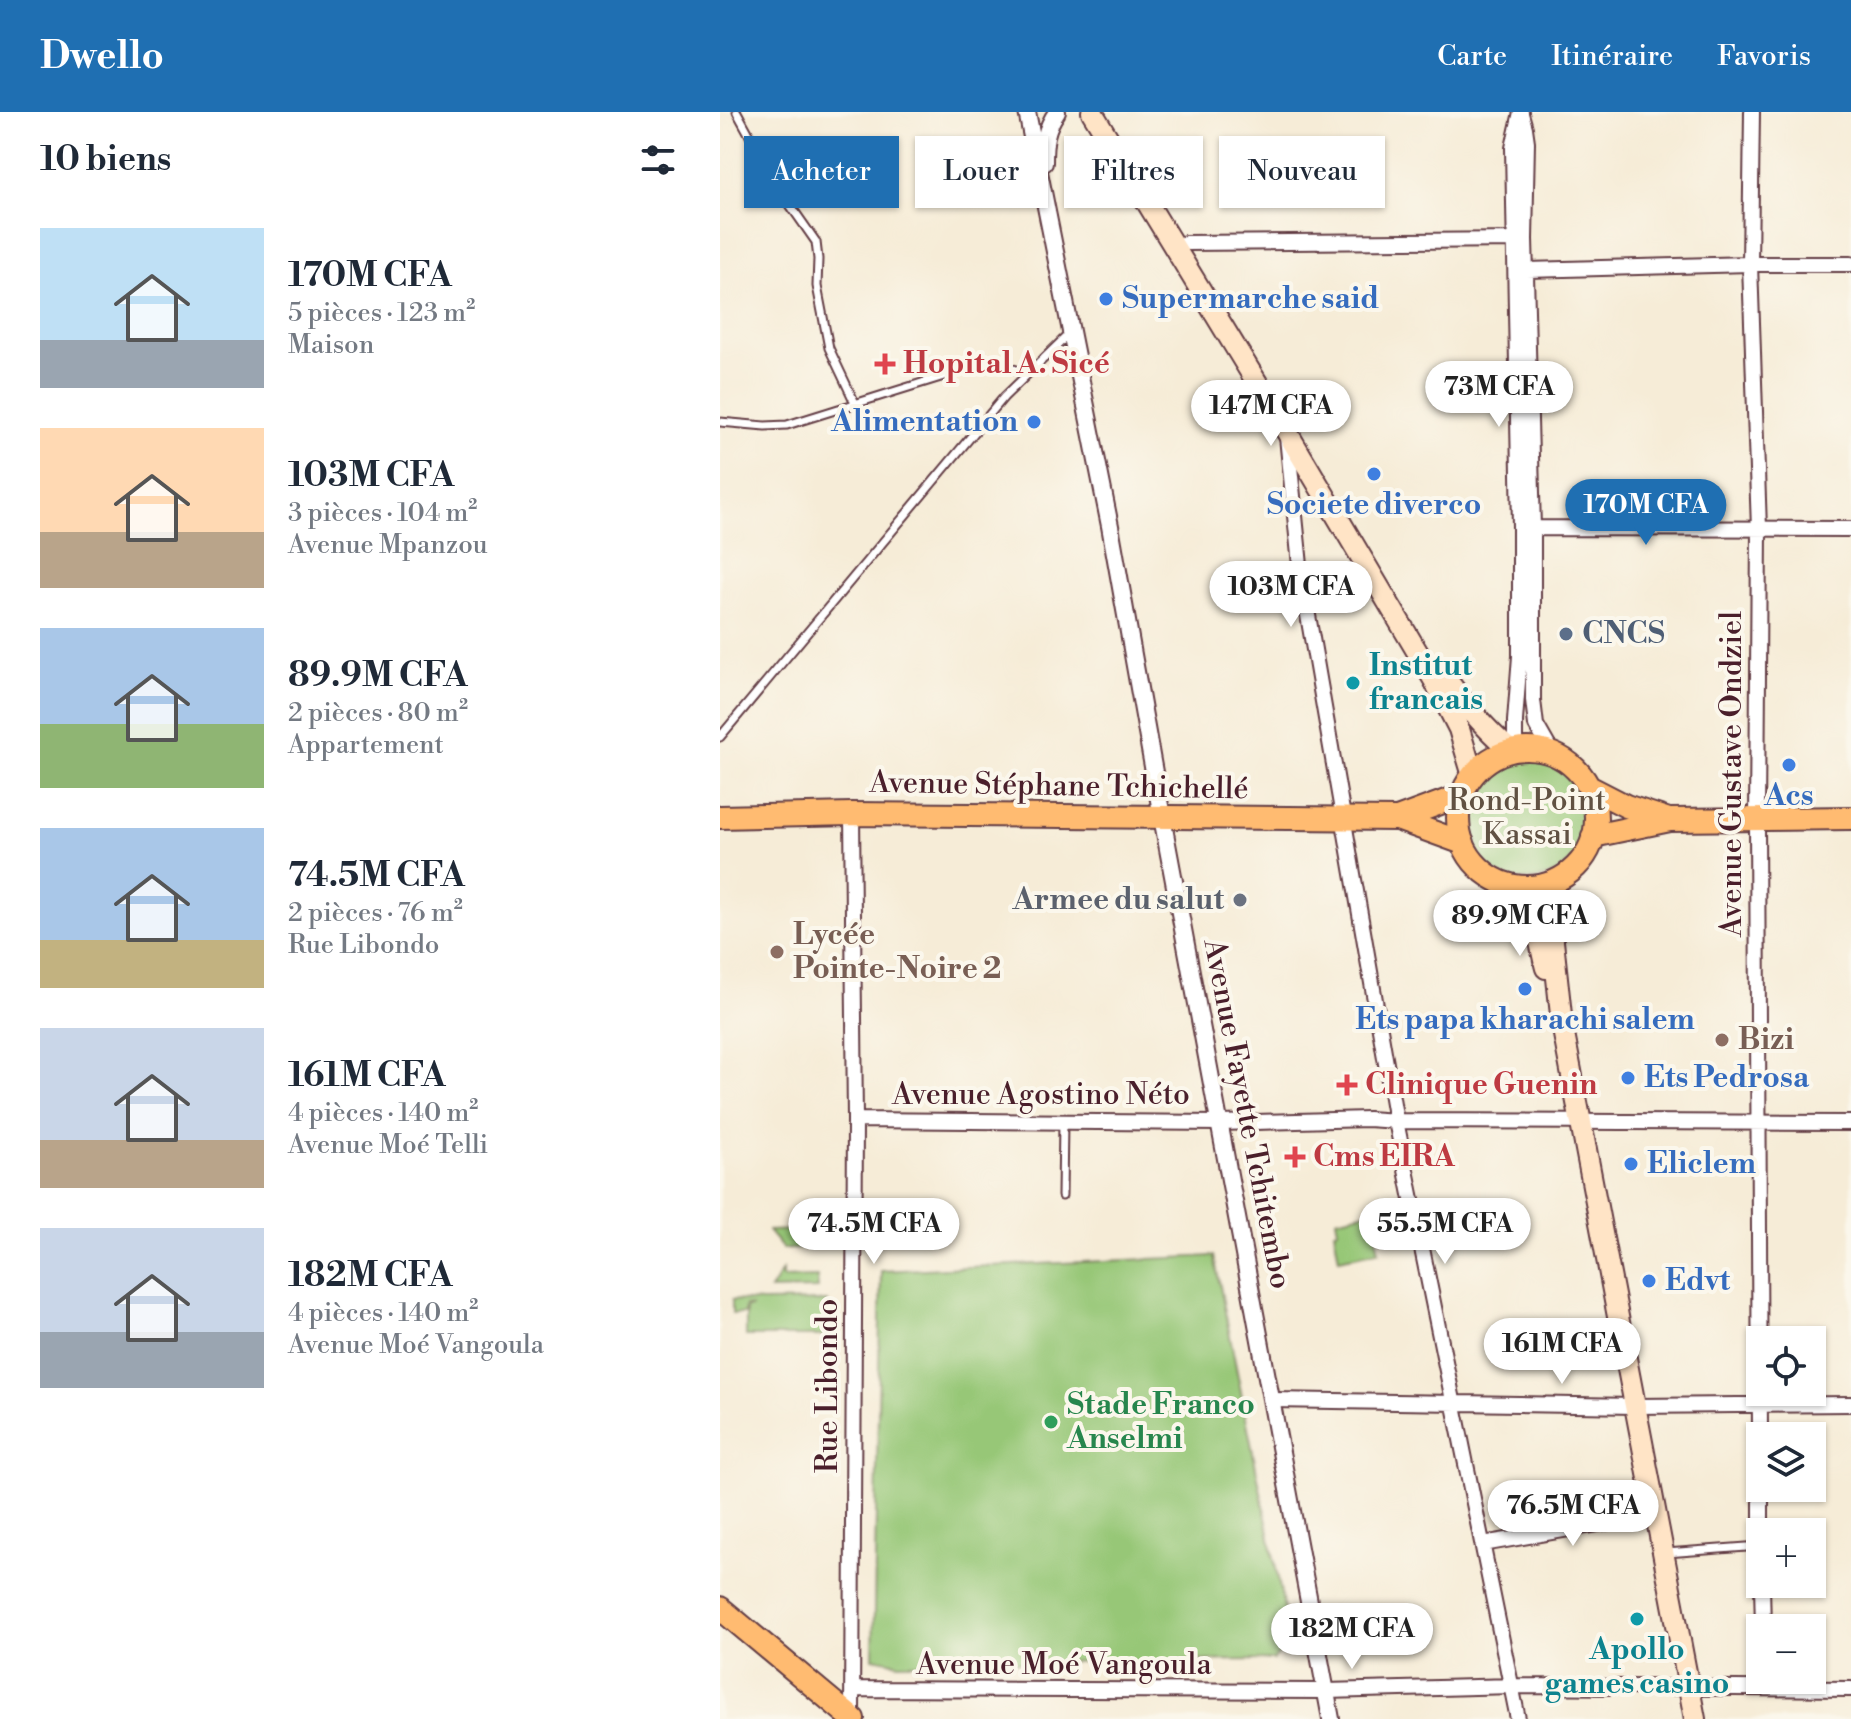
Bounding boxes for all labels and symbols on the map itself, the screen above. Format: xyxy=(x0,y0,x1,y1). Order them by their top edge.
place label: Supermarche said xyxy=(1122,280,1379,318)
marker: Supermarche said xyxy=(1097,290,1115,308)
place label: Hopital A. Sicé xyxy=(903,345,1110,383)
marker: Hopital A. Sicé xyxy=(874,353,896,375)
pin: 73M CFA xyxy=(1425,361,1573,429)
pin: 147M CFA xyxy=(1188,380,1354,448)
place label: Alimentation xyxy=(830,403,1019,441)
marker: Alimentation xyxy=(1025,413,1043,431)
marker: Societe diverco xyxy=(1365,465,1383,483)
pin: 170M CFA xyxy=(1563,479,1729,547)
place label: Societe diverco xyxy=(1267,486,1481,524)
pin: 103M CFA xyxy=(1208,561,1374,629)
street label: Avenue Gustave Ondziel xyxy=(1713,611,1751,938)
place label: CNCS xyxy=(1582,615,1665,653)
marker: CNCS xyxy=(1557,625,1575,643)
place label: Institut francais xyxy=(1369,647,1483,719)
marker: Institut francais xyxy=(1344,674,1362,692)
marker: Acs xyxy=(1780,756,1798,774)
street label: Avenue Stéphane Tchichellé xyxy=(868,764,1249,808)
place label: Acs xyxy=(1763,777,1814,815)
park label: Rond-Point Kassai xyxy=(1448,782,1606,854)
place label: Armee du salut xyxy=(1011,881,1224,919)
pin: 89.9M CFA xyxy=(1428,890,1612,958)
marker: Armee du salut xyxy=(1231,891,1249,909)
place label: Lycée Pointe-Noire 2 xyxy=(793,916,1001,988)
street label: Avenue Fayette Tchitembo xyxy=(1194,935,1300,1292)
marker: Lycée Pointe-Noire 2 xyxy=(768,943,786,961)
marker: Ets papa kharachi salem xyxy=(1516,980,1534,998)
place label: Ets papa kharachi salem xyxy=(1355,1001,1695,1039)
place label: Bizi xyxy=(1738,1021,1794,1059)
marker: Bizi xyxy=(1713,1031,1731,1049)
place label: Ets Pedrosa xyxy=(1644,1059,1810,1097)
place label: Clinique Guenin xyxy=(1365,1066,1598,1104)
marker: Ets Pedrosa xyxy=(1619,1069,1637,1087)
marker: Clinique Guenin xyxy=(1336,1074,1358,1096)
street label: Avenue Agostino Néto xyxy=(891,1076,1190,1114)
place label: Cms EIRA xyxy=(1313,1138,1455,1176)
place label: Eliclem xyxy=(1647,1145,1756,1183)
marker: Cms EIRA xyxy=(1284,1146,1306,1168)
marker: Eliclem xyxy=(1622,1155,1640,1173)
pin: 74.5M CFA xyxy=(782,1198,966,1266)
pin: 55.5M CFA xyxy=(1353,1198,1537,1266)
place label: Edvt xyxy=(1665,1262,1731,1300)
marker: Edvt xyxy=(1640,1272,1658,1290)
street label: Rue Libondo xyxy=(809,1299,847,1473)
pin: 161M CFA xyxy=(1479,1318,1645,1386)
place label: Stade Franco Anselmi xyxy=(1066,1386,1255,1458)
marker: Stade Franco Anselmi xyxy=(1042,1413,1060,1431)
pin: 76.5M CFA xyxy=(1481,1480,1665,1548)
pin: 182M CFA xyxy=(1269,1603,1435,1671)
marker: Apollo games casino xyxy=(1628,1610,1646,1628)
place label: Apollo games casino xyxy=(1545,1631,1729,1703)
street label: Avenue Moé Vangoula xyxy=(915,1646,1212,1684)

